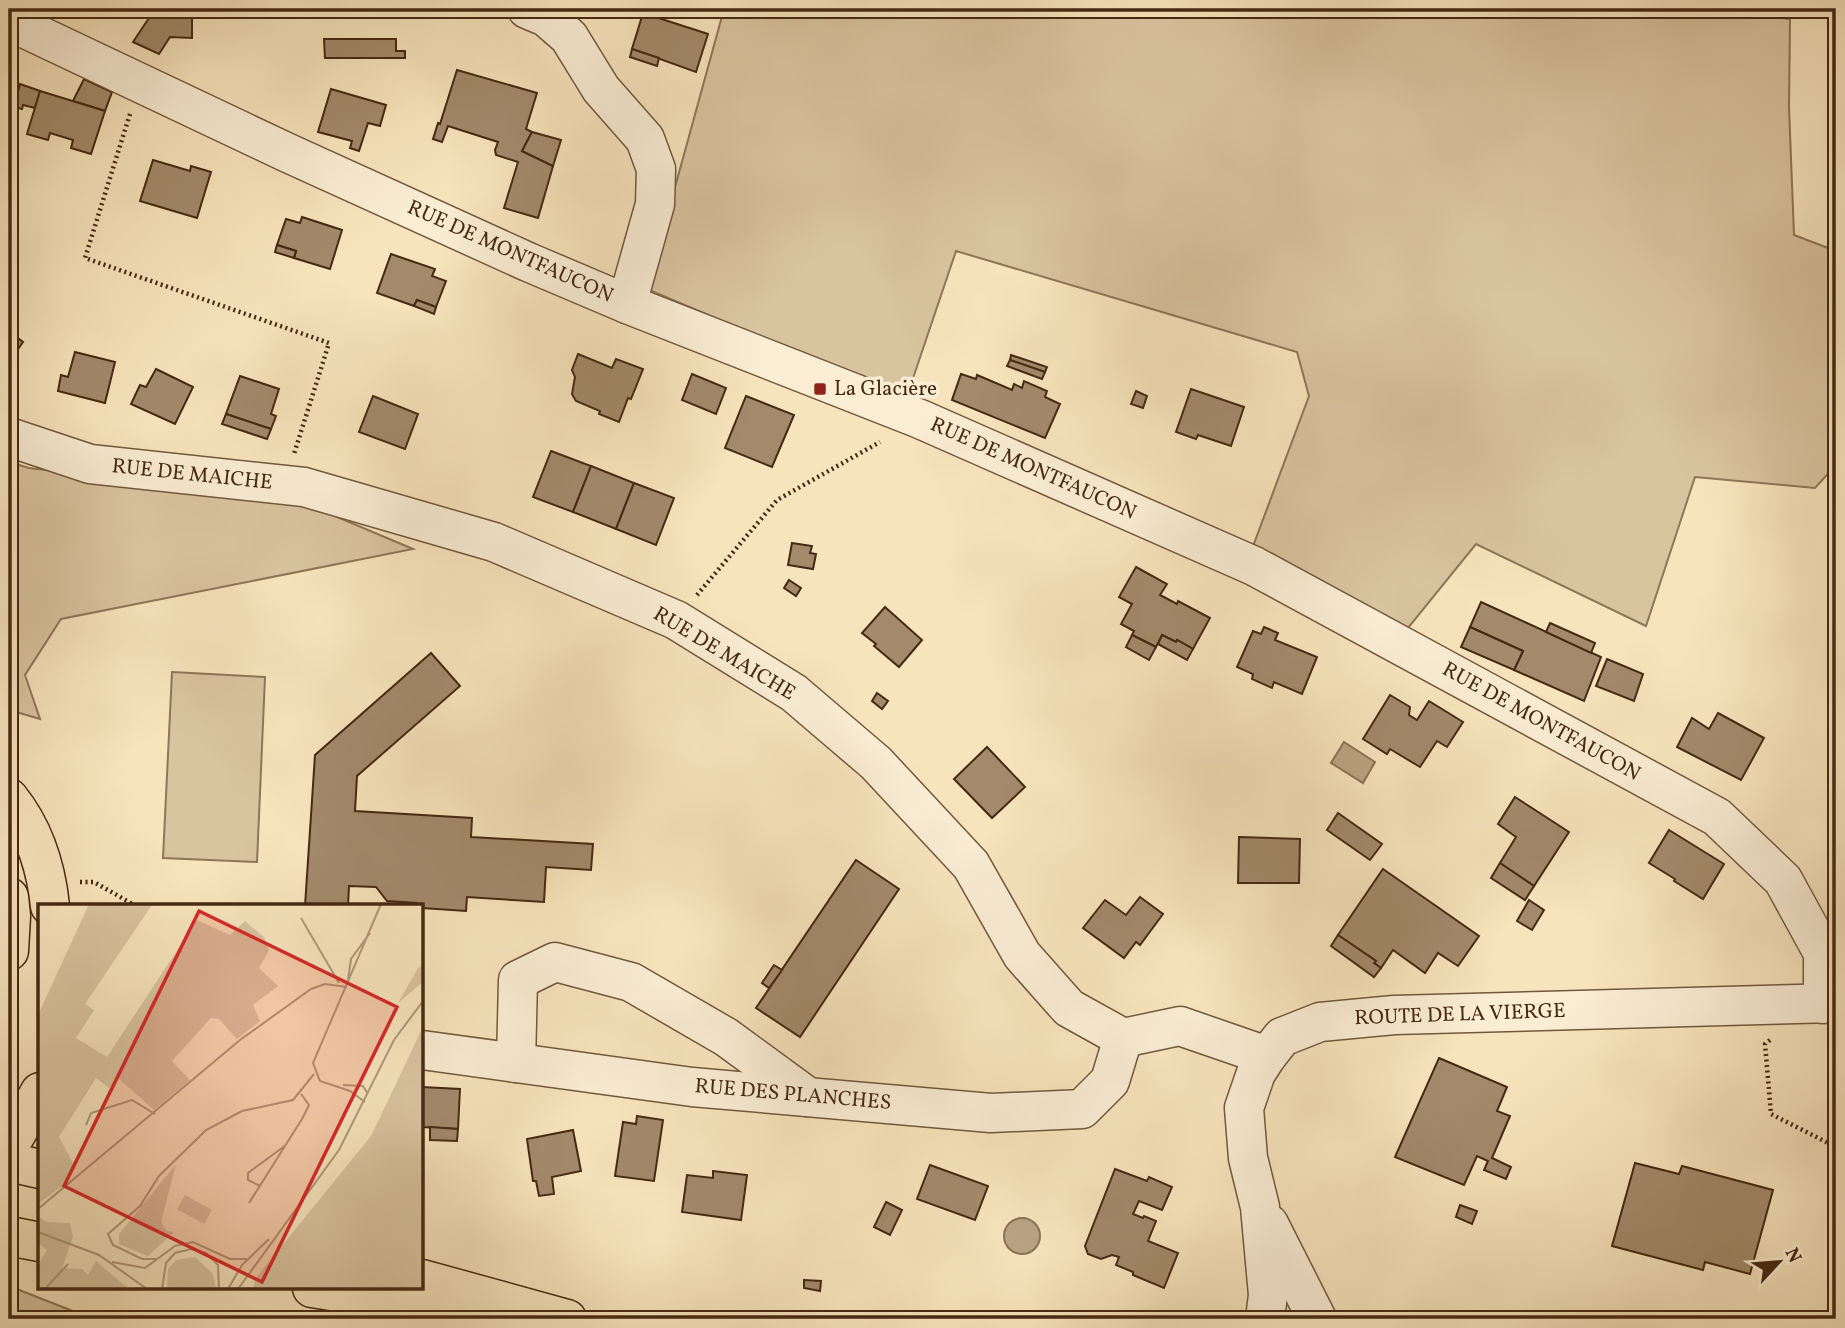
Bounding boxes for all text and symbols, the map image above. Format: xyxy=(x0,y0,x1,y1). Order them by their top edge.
street label: RUE DE MONTFAUCON xyxy=(402,193,618,311)
place label: La Glacière xyxy=(834,375,937,404)
marker: La Glacière xyxy=(812,381,828,397)
street label: RUE DE MONTFAUCON xyxy=(925,410,1141,528)
street label: RUE DE MAICHE xyxy=(110,452,274,498)
street label: RUE DE MAICHE xyxy=(647,600,801,708)
street label: RUE DE MONTFAUCON xyxy=(1437,655,1645,789)
inset map xyxy=(38,904,424,1290)
street label: ROUTE DE LA VIERGE xyxy=(1354,997,1566,1033)
street label: RUE DES PLANCHES xyxy=(694,1072,892,1118)
north arrow xyxy=(1744,1226,1814,1296)
text: N xyxy=(1778,1244,1807,1268)

